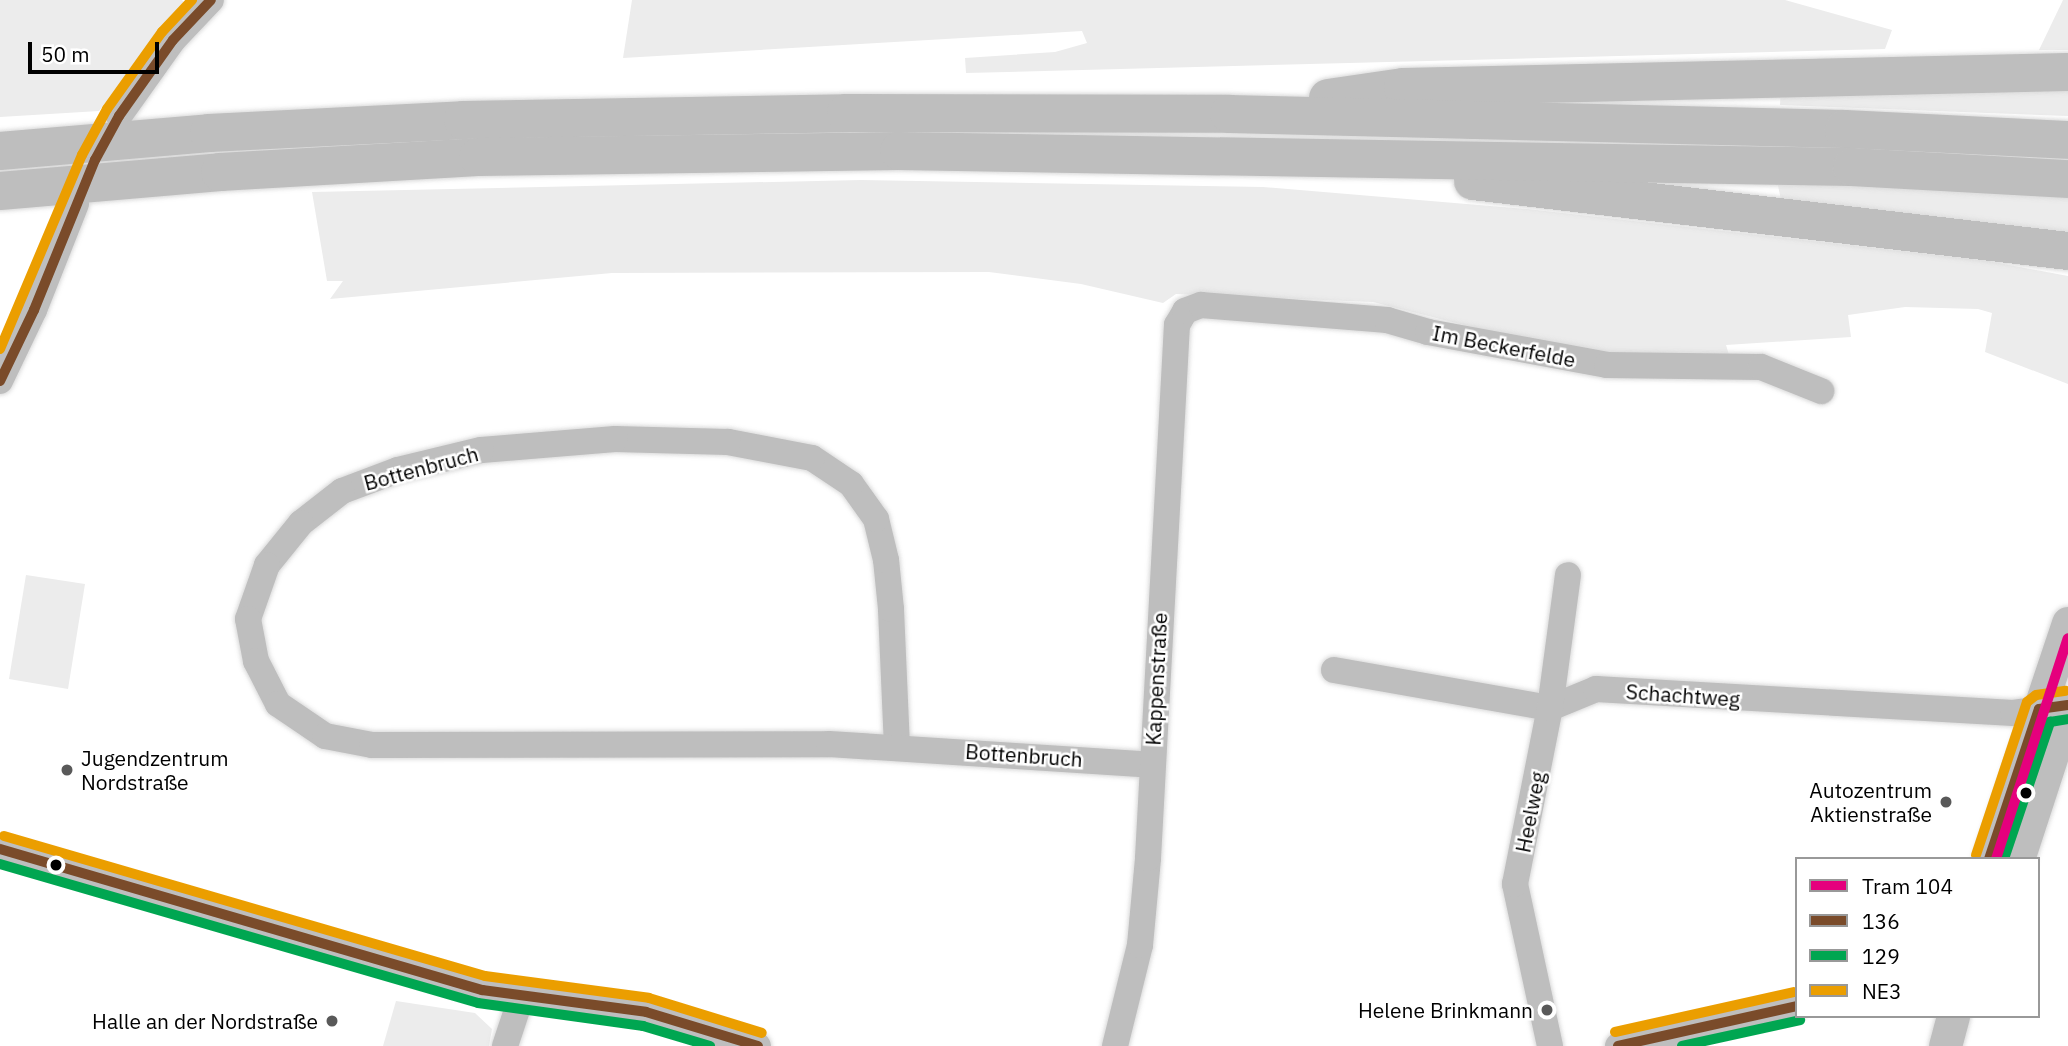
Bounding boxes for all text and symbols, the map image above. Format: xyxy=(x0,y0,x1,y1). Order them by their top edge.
scale bar xyxy=(32,28,163,72)
text: 50 m xyxy=(41,40,90,68)
street label: Im Beckerfelde xyxy=(1430,320,1578,372)
street label: Bottenbruch xyxy=(361,441,481,495)
street label: Kappenstraße xyxy=(1140,612,1172,746)
street label: Schachtweg xyxy=(1625,678,1741,712)
street label: Bottenbruch xyxy=(964,738,1084,772)
place label: Jugendzentrum Nordstraße xyxy=(81,745,229,795)
marker: Jugendzentrum Nordstraße xyxy=(59,762,75,778)
street label: Heelweg xyxy=(1510,769,1550,855)
place label: Autozentrum Aktienstraße xyxy=(1809,777,1932,827)
unlabelled marker xyxy=(2019,786,2033,800)
marker: Autozentrum Aktienstraße xyxy=(1938,794,1954,810)
legend xyxy=(1795,857,2040,1018)
unlabelled marker xyxy=(49,858,63,872)
text: Tram 104 xyxy=(1862,872,1953,900)
text: 136 xyxy=(1862,907,1900,935)
text: 129 xyxy=(1862,942,1900,970)
text: NE3 xyxy=(1862,977,1902,1005)
place label: Helene Brinkmann xyxy=(1358,997,1533,1023)
marker: Helene Brinkmann xyxy=(1539,1002,1555,1018)
place label: Halle an der Nordstraße xyxy=(92,1008,318,1034)
marker: Halle an der Nordstraße xyxy=(324,1013,340,1029)

